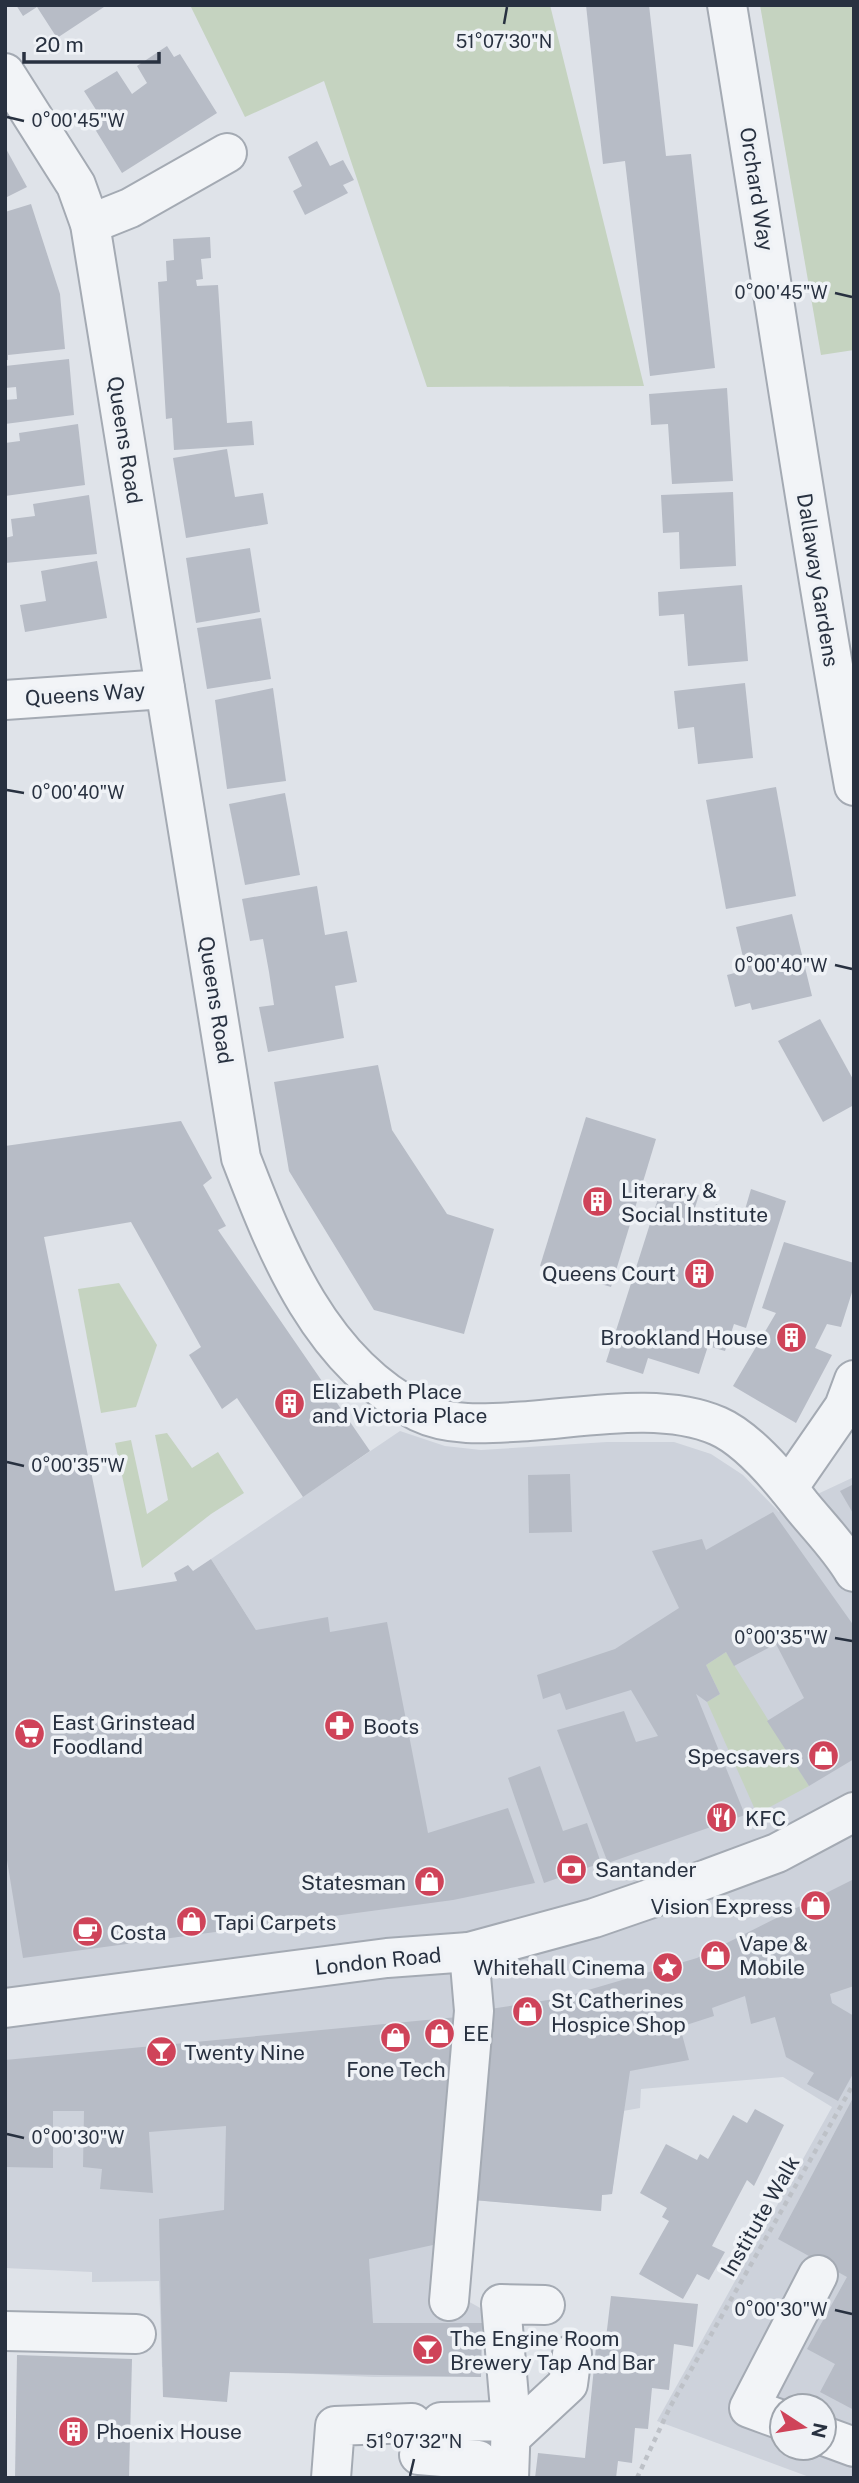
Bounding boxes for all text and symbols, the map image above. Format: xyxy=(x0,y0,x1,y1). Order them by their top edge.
scale bar xyxy=(24,21,159,65)
text: 51°07'30"N xyxy=(456,31,552,52)
text: 20 m xyxy=(35,32,84,57)
text: 0°00'45"W xyxy=(31,110,125,131)
street label: Orchard Way xyxy=(735,125,779,253)
text: 0°00'45"W xyxy=(734,282,828,303)
street label: Queens Road xyxy=(103,374,147,506)
street label: Dallaway Gardens xyxy=(792,491,844,669)
street label: Queens Way xyxy=(24,677,146,711)
text: 0°00'40"W xyxy=(32,782,124,803)
street label: Queens Road xyxy=(194,934,238,1066)
text: 0°00'40"W xyxy=(735,955,827,976)
place label: Literary & Social Institute xyxy=(621,1178,768,1227)
building icon: Literary & Social Institute xyxy=(581,1185,615,1219)
building icon: Queens Court xyxy=(682,1256,716,1290)
place label: Queens Court xyxy=(542,1261,676,1286)
building icon: Brookland House xyxy=(774,1320,808,1354)
place label: Brookland House xyxy=(600,1325,768,1350)
place label: Elizabeth Place and Victoria Place xyxy=(312,1379,488,1428)
building icon: Elizabeth Place and Victoria Place xyxy=(272,1386,306,1420)
text: 0°00'35"W xyxy=(31,1455,125,1476)
text: 0°00'35"W xyxy=(734,1627,828,1648)
pharmacy icon: Boots xyxy=(323,1709,357,1743)
place label: East Grinstead Foodland xyxy=(52,1710,195,1759)
place label: Boots xyxy=(363,1714,419,1739)
supermarket icon: East Grinstead Foodland xyxy=(12,1717,46,1751)
shop icon: Specsavers xyxy=(806,1739,840,1773)
place label: Specsavers xyxy=(687,1744,800,1769)
restaurant icon: KFC xyxy=(705,1801,739,1835)
place label: KFC xyxy=(745,1806,786,1831)
bank icon: Santander xyxy=(555,1852,589,1886)
place label: Santander xyxy=(595,1857,697,1882)
shop icon: Statesman xyxy=(412,1865,446,1899)
place label: Statesman xyxy=(301,1870,406,1895)
shop icon: Vision Express xyxy=(799,1889,833,1923)
place label: Vision Express xyxy=(650,1894,793,1919)
shop icon: Tapi Carpets xyxy=(174,1905,208,1939)
place label: Tapi Carpets xyxy=(214,1910,336,1935)
cafe icon: Costa xyxy=(70,1915,104,1949)
place label: Costa xyxy=(110,1920,166,1945)
place label: Vape & Mobile xyxy=(739,1931,808,1980)
shop icon: Vape & Mobile xyxy=(699,1938,733,1972)
street label: London Road xyxy=(314,1942,442,1980)
place icon: Whitehall Cinema xyxy=(651,1950,685,1984)
place label: Whitehall Cinema xyxy=(473,1955,645,1980)
place label: St Catherines Hospice Shop xyxy=(551,1988,686,2037)
shop icon: St Catherines Hospice Shop xyxy=(511,1995,545,2029)
shop icon: EE xyxy=(423,2016,457,2050)
shop icon: Fone Tech xyxy=(379,2020,413,2054)
place label: EE xyxy=(463,2021,489,2046)
bar icon: Twenty Nine xyxy=(144,2035,178,2069)
place label: Twenty Nine xyxy=(184,2040,305,2065)
place label: Fone Tech xyxy=(346,2057,446,2082)
text: 0°00'30"W xyxy=(32,2127,124,2148)
street label: Institute Walk xyxy=(715,2151,805,2281)
text: 0°00'30"W xyxy=(735,2299,827,2320)
place label: The Engine Room Brewery Tap And Bar xyxy=(450,2326,656,2375)
bar icon: The Engine Room Brewery Tap And Bar xyxy=(410,2333,444,2367)
north arrow xyxy=(768,2392,838,2462)
building icon: Phoenix House xyxy=(56,2414,90,2448)
place label: Phoenix House xyxy=(96,2419,242,2444)
text: N xyxy=(807,2421,832,2440)
text: 51°07'32"N xyxy=(366,2431,462,2452)

